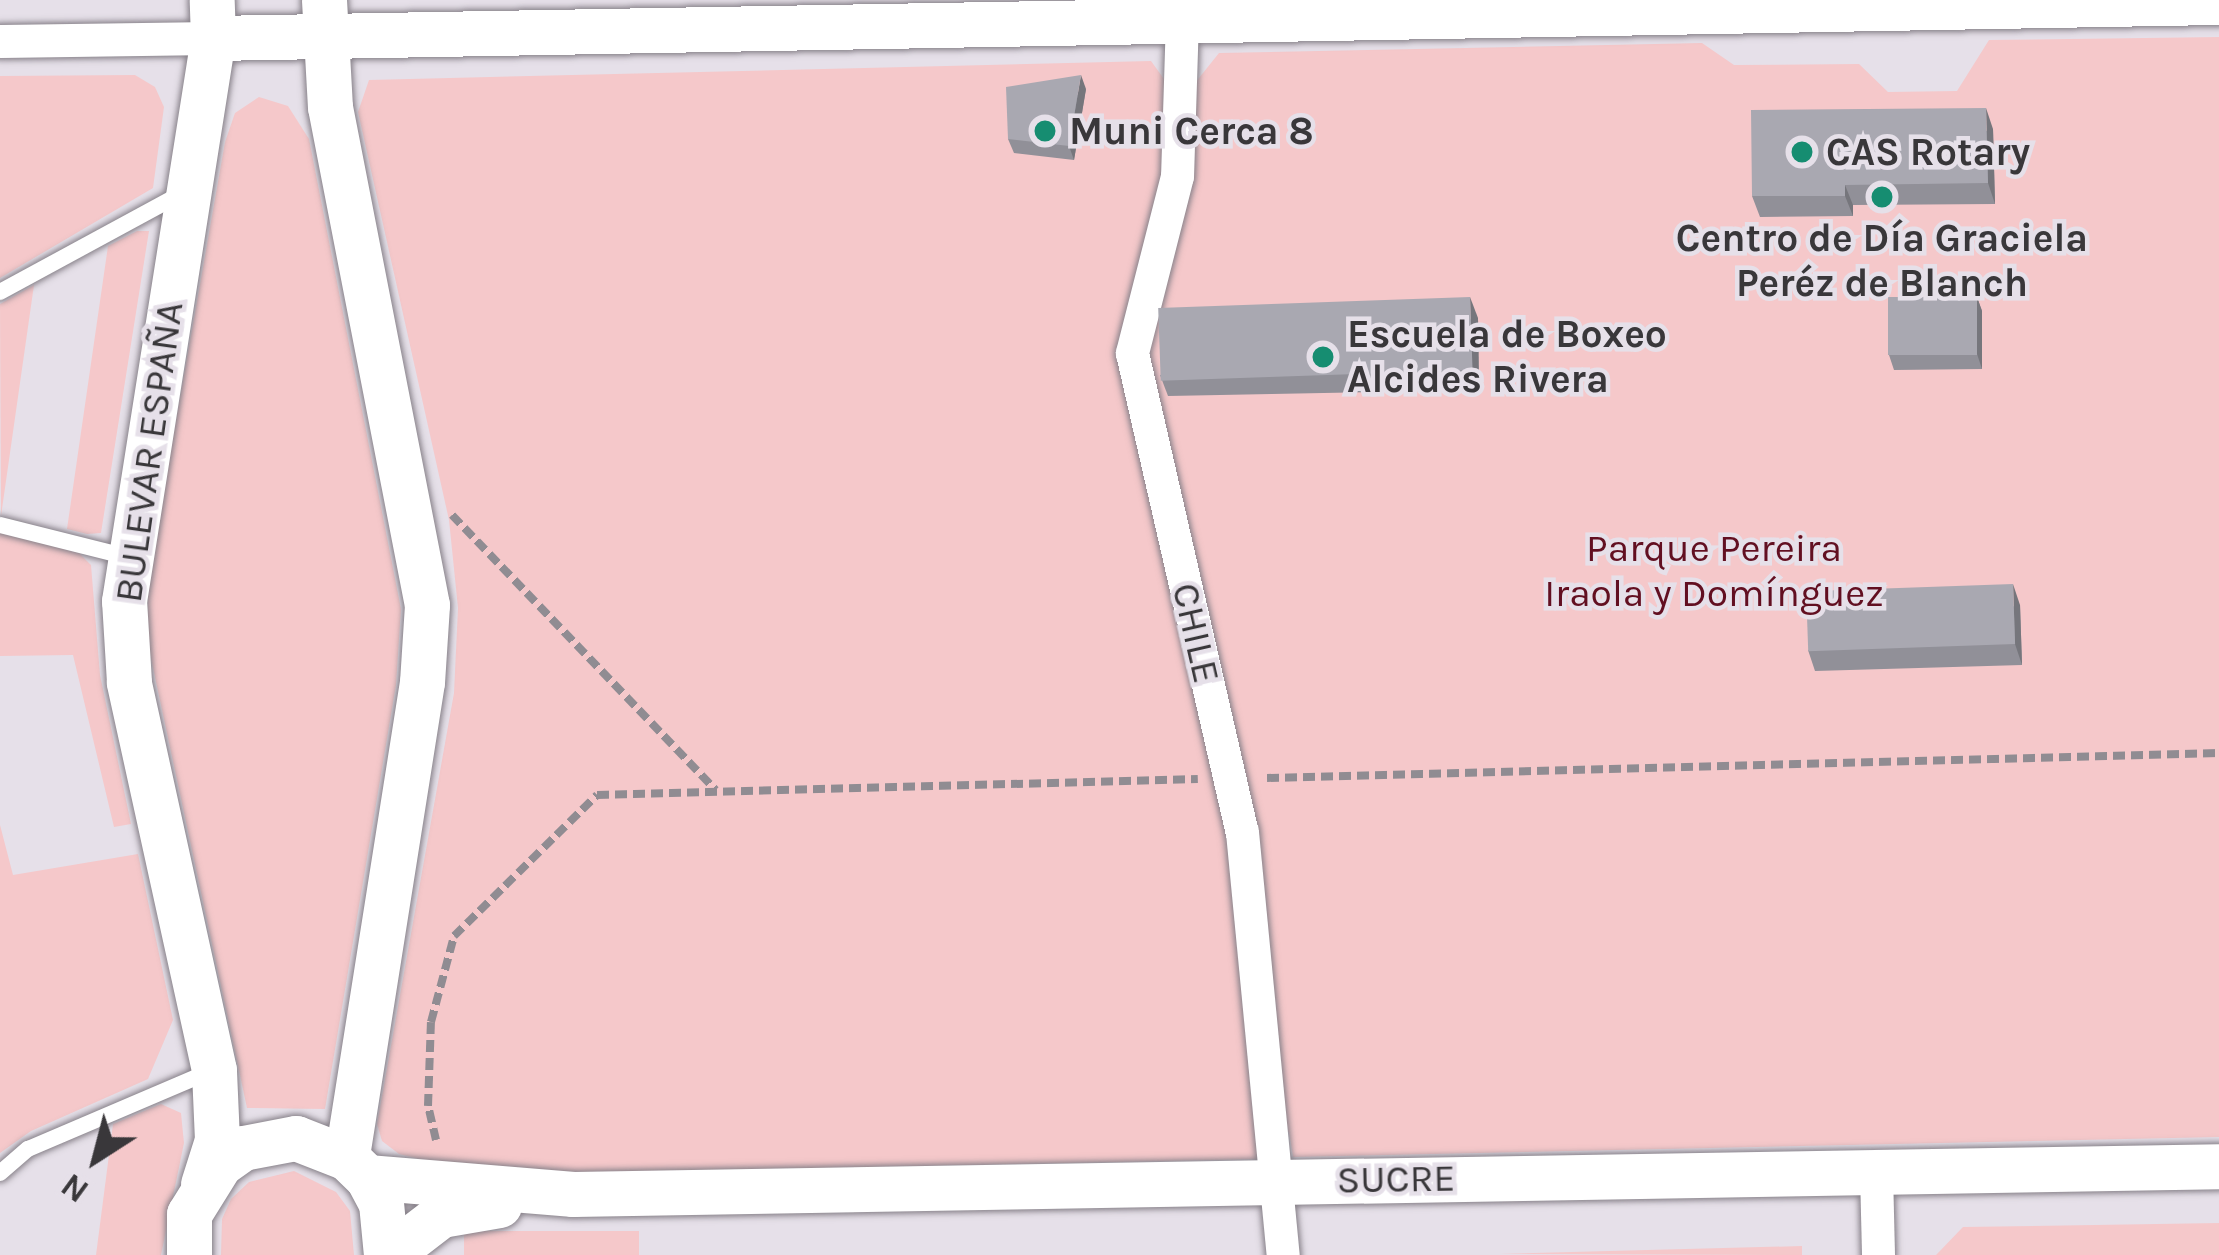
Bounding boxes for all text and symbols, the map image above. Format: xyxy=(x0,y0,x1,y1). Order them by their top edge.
place label: Muni Cerca 8 xyxy=(1069,108,1314,154)
marker: Muni Cerca 8 xyxy=(1032,118,1058,144)
place label: CAS Rotary xyxy=(1826,129,2030,175)
marker: CAS Rotary xyxy=(1789,139,1815,165)
marker: Centro de Día Graciela Peréz de Blanch xyxy=(1869,184,1895,210)
place label: Centro de Día Graciela Peréz de Blanch xyxy=(1676,216,2088,307)
street label: BULEVAR ESPAÑA xyxy=(105,299,193,605)
place label: Escuela de Boxeo Alcides Rivera xyxy=(1347,312,1667,403)
marker: Escuela de Boxeo Alcides Rivera xyxy=(1310,344,1336,370)
park label: Parque Pereira Iraola y Domínguez xyxy=(1544,526,1884,617)
street label: CHILE xyxy=(1162,579,1230,687)
north arrow xyxy=(36,1099,156,1219)
street label: SUCRE xyxy=(1336,1155,1456,1203)
text: N xyxy=(54,1166,96,1210)

